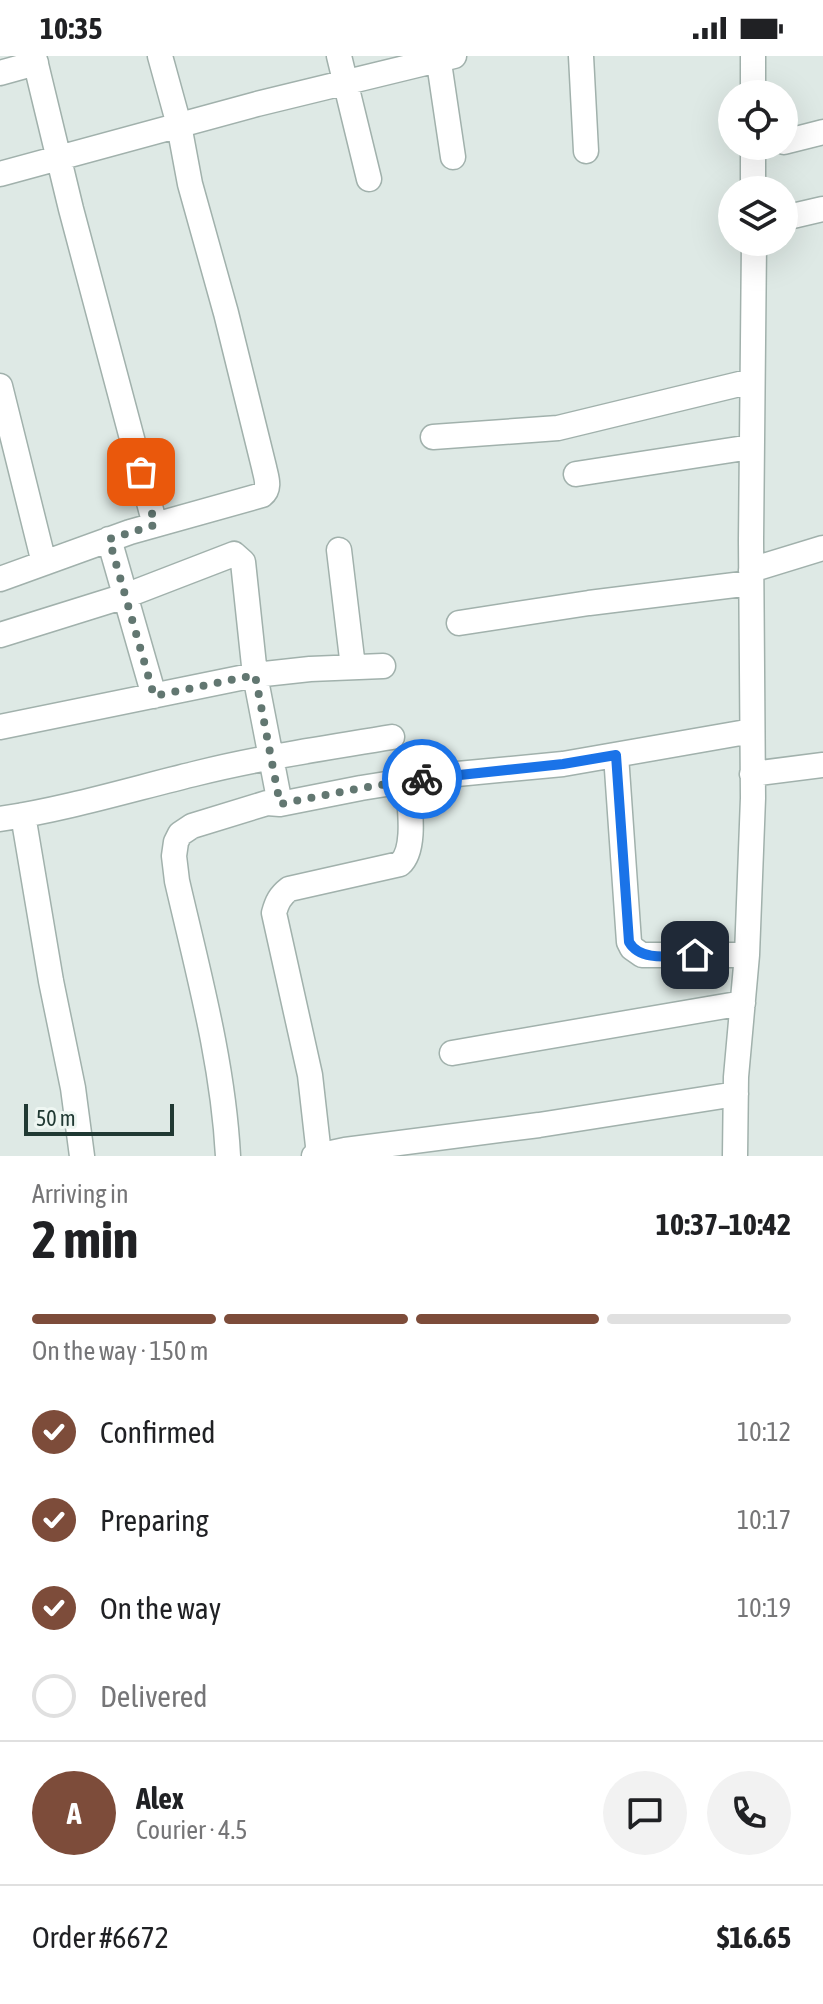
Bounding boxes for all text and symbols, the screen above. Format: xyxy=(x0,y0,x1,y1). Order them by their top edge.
text: 10:35 xyxy=(40,11,102,45)
map controls xyxy=(718,80,798,256)
button: locate xyxy=(718,80,798,160)
button: layers xyxy=(718,176,798,256)
pin xyxy=(107,438,175,506)
icon: bag xyxy=(119,450,163,494)
courier xyxy=(382,739,462,819)
icon: bike xyxy=(400,757,444,801)
pin xyxy=(661,921,729,989)
icon: home xyxy=(673,933,717,977)
scale bar xyxy=(24,1100,174,1136)
text: 50 m xyxy=(36,1105,76,1131)
text: Arriving in xyxy=(32,1179,129,1209)
text: 10:37–10:42 xyxy=(656,1207,791,1241)
text: 2 min xyxy=(32,1209,138,1269)
text: On the way · 150 m xyxy=(32,1336,209,1366)
icon: check xyxy=(32,1410,76,1454)
text: Confirmed xyxy=(100,1415,215,1449)
text: 10:12 xyxy=(737,1417,791,1447)
icon: check xyxy=(32,1498,76,1542)
text: Preparing xyxy=(100,1503,209,1537)
text: 10:17 xyxy=(737,1505,791,1535)
icon: check xyxy=(32,1586,76,1630)
text: On the way xyxy=(100,1591,221,1625)
text: 10:19 xyxy=(737,1593,791,1623)
text: Delivered xyxy=(100,1679,208,1713)
button: chat xyxy=(603,1771,687,1855)
button: phone xyxy=(707,1771,791,1855)
text: Alex xyxy=(136,1781,184,1815)
text: A xyxy=(67,1796,81,1830)
text: Courier · 4.5 xyxy=(136,1815,247,1845)
text: Order #6672 xyxy=(32,1920,169,1954)
text: $16.65 xyxy=(717,1920,791,1954)

